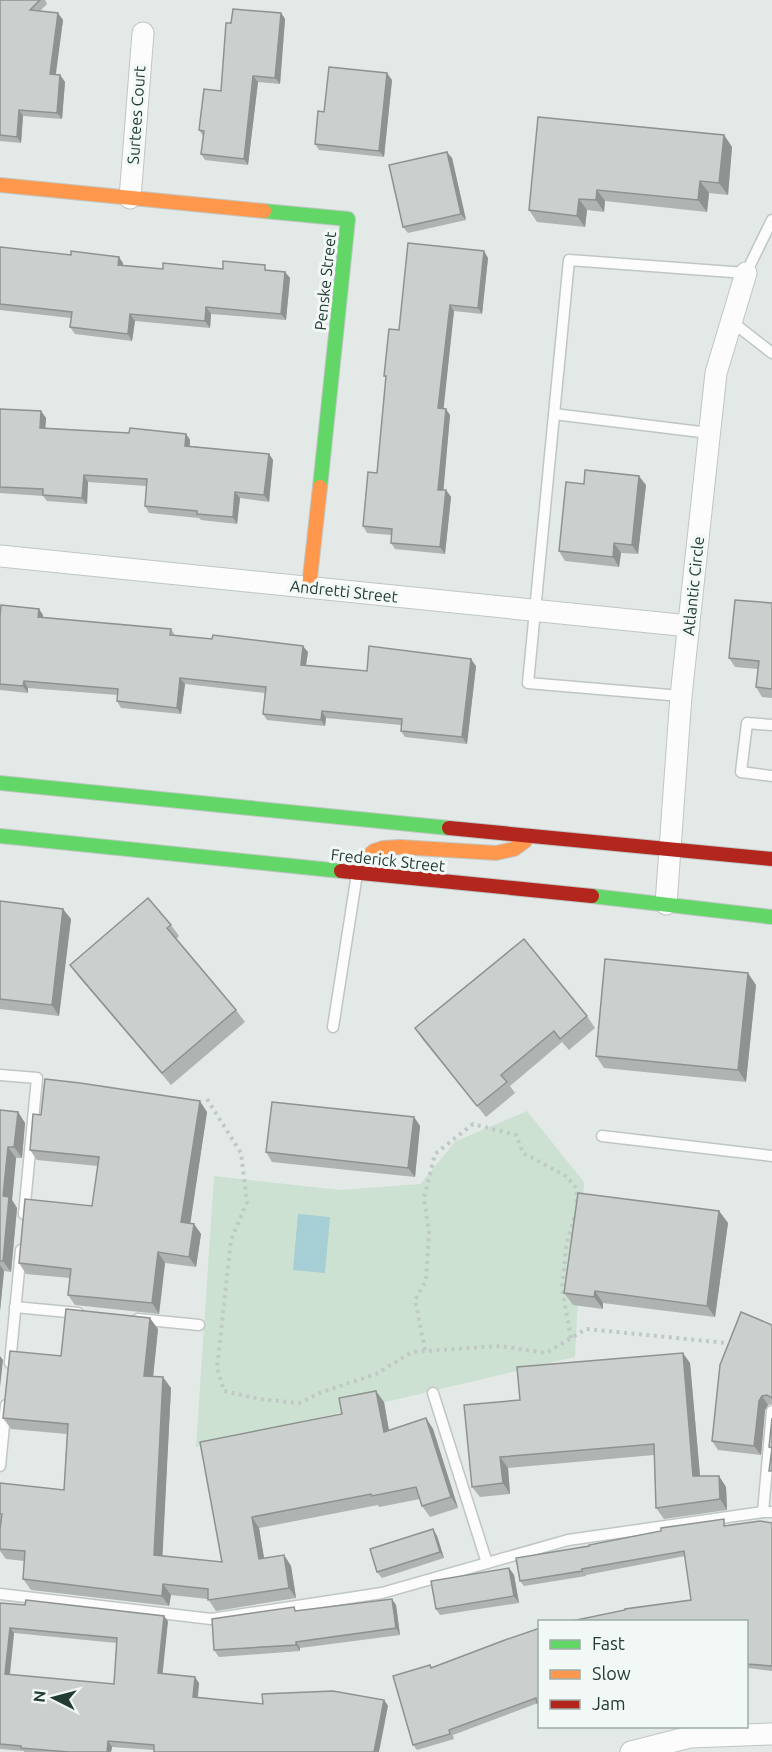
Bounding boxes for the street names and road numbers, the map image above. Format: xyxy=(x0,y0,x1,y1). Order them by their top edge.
street label: Surtees Court xyxy=(124,64,148,165)
street label: Penske Street xyxy=(311,230,339,331)
street label: Atlantic Circle xyxy=(679,535,707,637)
street label: Andretti Street xyxy=(289,576,400,606)
street label: Frederick Street xyxy=(330,845,447,875)

